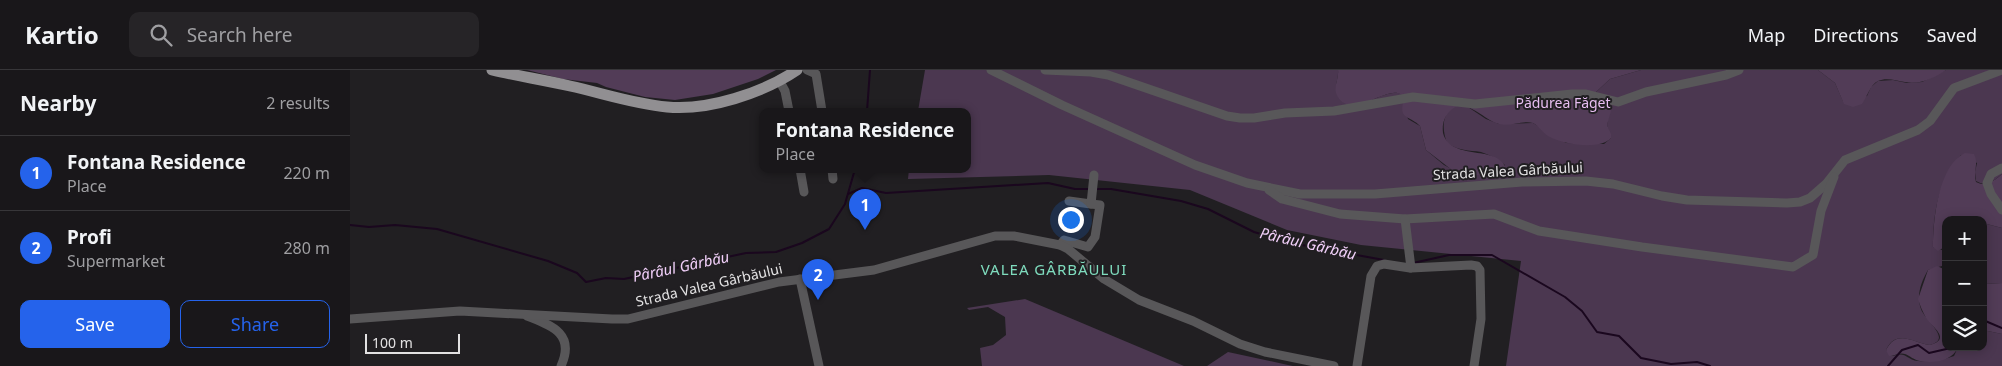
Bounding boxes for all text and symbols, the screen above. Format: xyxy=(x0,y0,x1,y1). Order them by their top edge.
search box xyxy=(129,12,479,57)
text: Kartio xyxy=(25,18,99,51)
icon: search xyxy=(147,21,175,49)
text: Search here xyxy=(187,22,292,48)
text: Map xyxy=(1748,23,1785,47)
text: Directions xyxy=(1813,23,1899,47)
text: Saved xyxy=(1927,23,1977,47)
text: Nearby xyxy=(20,89,96,117)
text: 2 results xyxy=(266,92,330,114)
park label: Pădurea Făget xyxy=(1515,93,1611,112)
popup xyxy=(759,108,971,173)
text: Fontana Residence xyxy=(776,117,954,143)
text: Place xyxy=(776,143,815,165)
text: Fontana Residence xyxy=(67,149,246,175)
street label: Strada Valea Gârbăului xyxy=(1433,157,1583,184)
text: 1 xyxy=(31,162,41,184)
text: 220 m xyxy=(283,162,330,184)
text: Place xyxy=(67,175,107,197)
pin: 1 xyxy=(849,189,881,230)
your location xyxy=(1058,207,1084,233)
map controls xyxy=(1942,216,1987,351)
button: + xyxy=(1942,216,1987,261)
water label: Pârâul Gârbău xyxy=(1258,222,1359,264)
text: Profi xyxy=(67,224,112,250)
text: 2 xyxy=(31,237,41,259)
text: 280 m xyxy=(283,237,330,259)
water label: Pârâul Gârbău xyxy=(631,246,731,286)
text: Supermarket xyxy=(67,250,165,272)
street label: Strada Valea Gârbăului xyxy=(634,258,784,311)
pin: 2 xyxy=(802,259,834,300)
district label: VALEA GÂRBĂULUI xyxy=(981,259,1127,279)
button: − xyxy=(1942,261,1987,306)
button: Save xyxy=(20,300,170,348)
button: Share xyxy=(180,300,330,348)
button: layers xyxy=(1942,306,1987,351)
scale bar xyxy=(365,331,460,354)
text: 100 m xyxy=(372,333,413,352)

